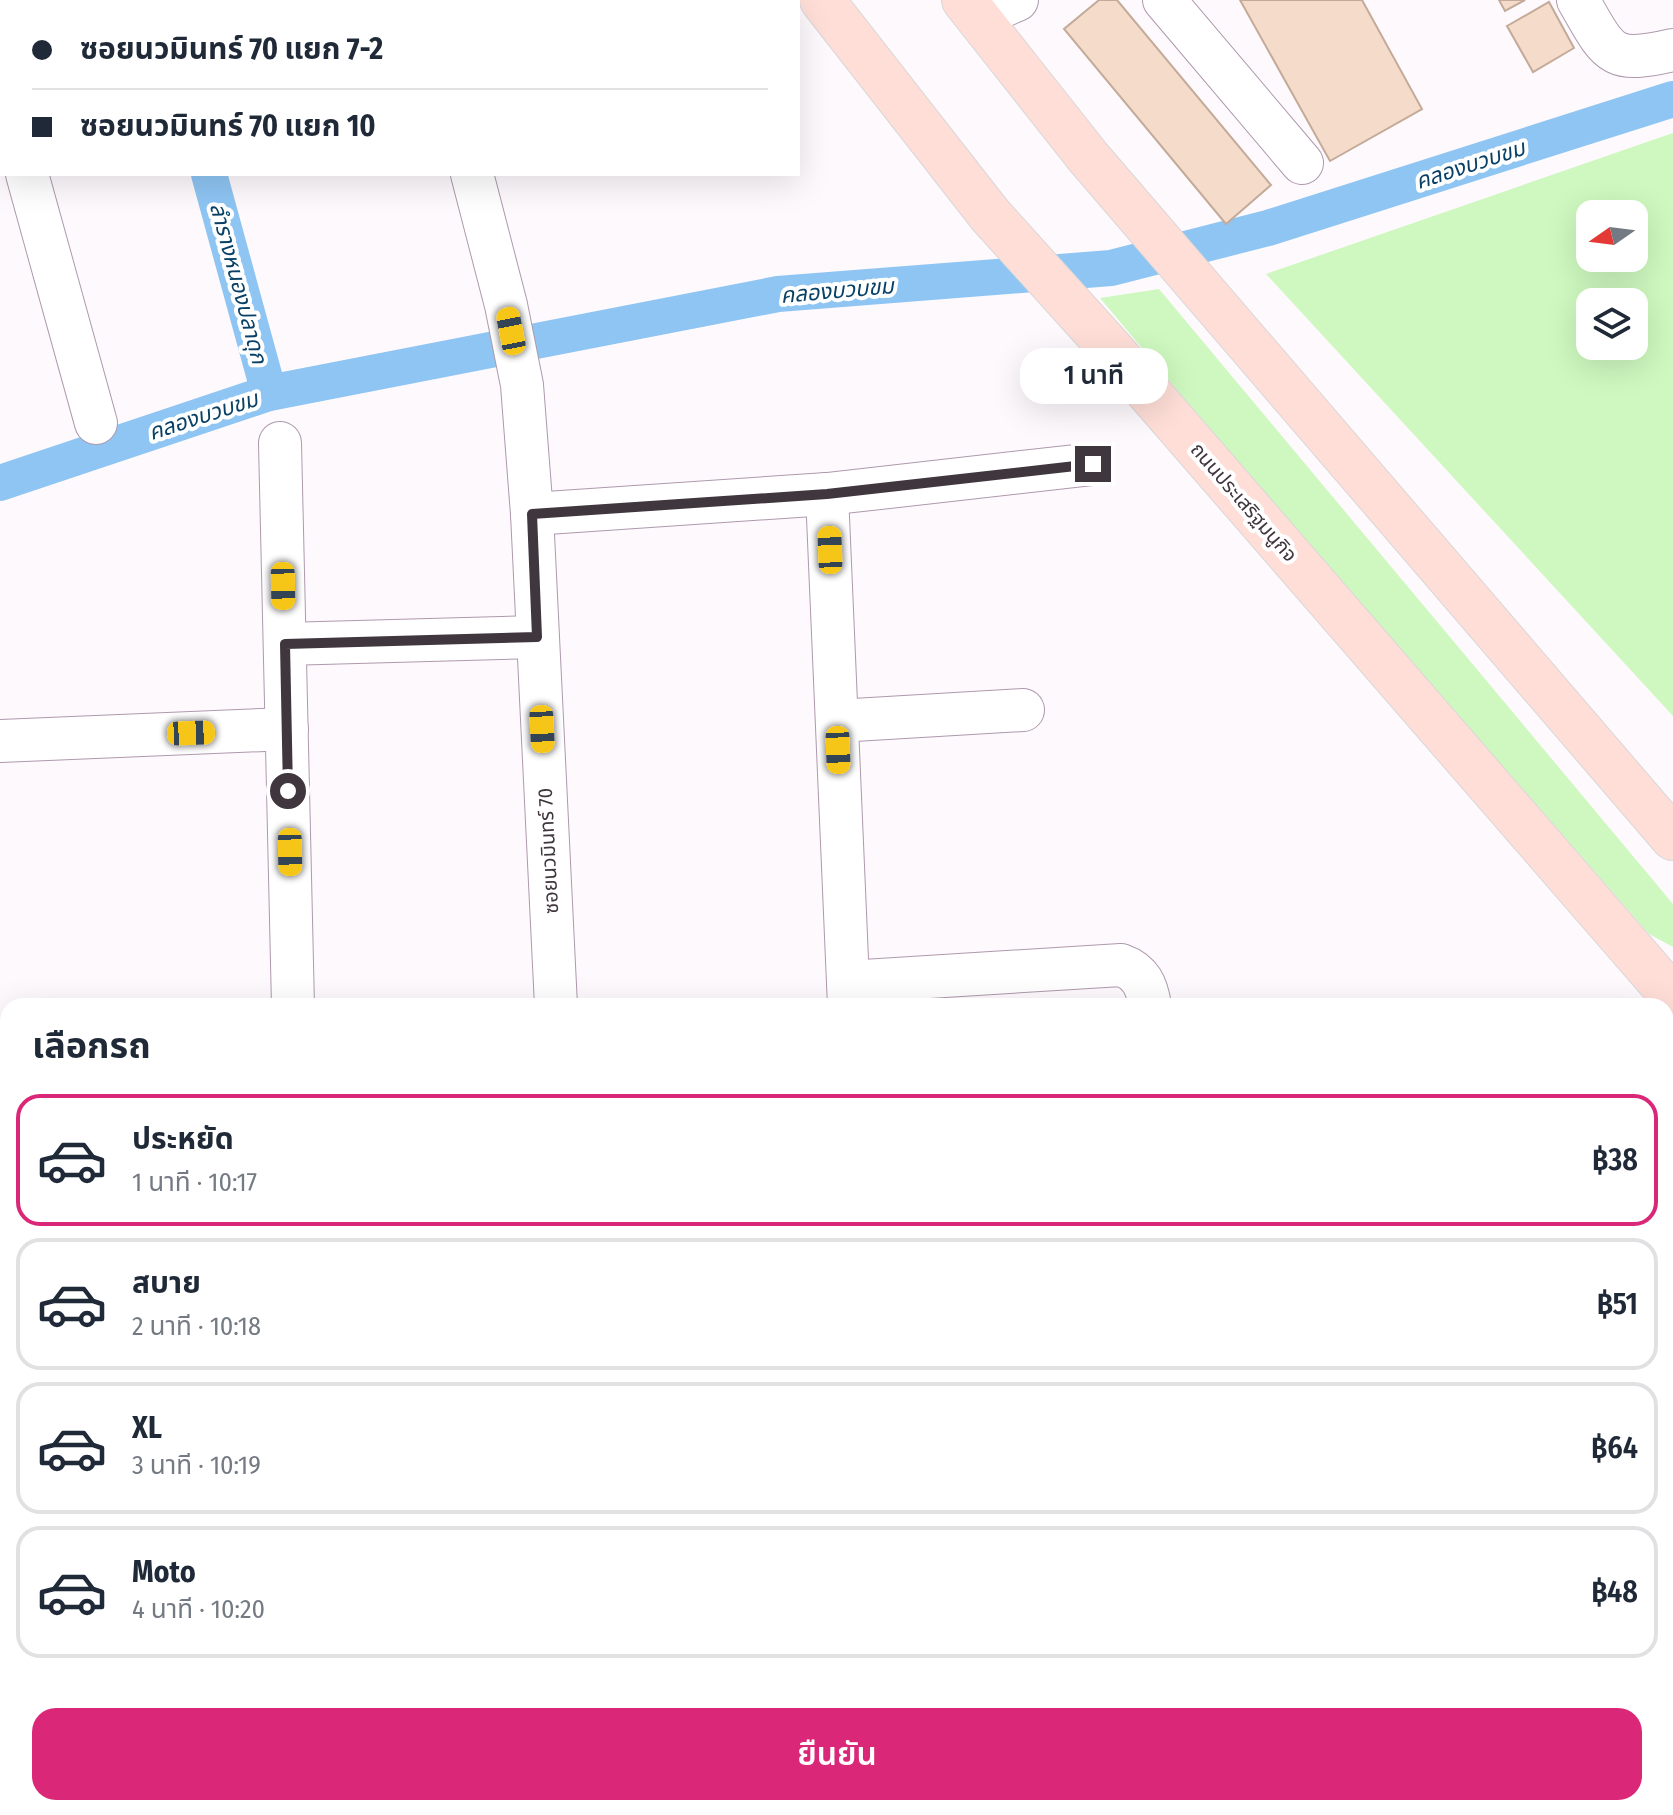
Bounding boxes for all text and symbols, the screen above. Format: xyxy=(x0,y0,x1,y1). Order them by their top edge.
text: ซอยนวมินทร์ 70 แยก 7-2 xyxy=(80,31,383,67)
text: ซอยนวมินทร์ 70 แยก 10 xyxy=(80,108,376,144)
water label: คลองบวบขม xyxy=(1412,134,1530,195)
water label: ลำรางหนองปลาดุก xyxy=(204,200,273,367)
north arrow xyxy=(1576,200,1648,272)
map controls xyxy=(1576,200,1648,360)
water label: คลองบวบขม xyxy=(779,272,896,309)
button: layers xyxy=(1576,288,1648,360)
car xyxy=(495,305,527,357)
callout: 1 นาที xyxy=(1019,348,1167,404)
text: 1 นาที xyxy=(1064,360,1124,391)
water label: คลองบวบขม xyxy=(145,385,263,446)
street label: ถนนประเสริฐมนูกิจ xyxy=(1185,437,1302,567)
route end xyxy=(1075,446,1111,482)
car xyxy=(817,526,843,574)
car xyxy=(271,562,295,610)
car xyxy=(529,704,555,754)
car xyxy=(167,720,215,746)
car xyxy=(825,726,851,774)
route start xyxy=(270,773,306,809)
street label: ซอยนวมินทร์ 70 xyxy=(533,787,563,915)
car xyxy=(278,828,302,876)
text: เลือกรถ xyxy=(32,1024,151,1068)
text: ประหยัด xyxy=(132,1121,234,1157)
icon: car xyxy=(36,1124,108,1196)
text: ฿38 xyxy=(1592,1142,1638,1178)
text: 1 นาที · 10:17 xyxy=(132,1167,257,1198)
text: สบาย xyxy=(132,1265,201,1301)
icon: car xyxy=(36,1268,108,1340)
text: ฿51 xyxy=(1597,1286,1638,1322)
text: 2 นาที · 10:18 xyxy=(132,1311,261,1342)
text: XL xyxy=(132,1410,162,1446)
icon: car xyxy=(36,1412,108,1484)
text: ฿64 xyxy=(1591,1430,1638,1466)
text: 3 นาที · 10:19 xyxy=(132,1450,261,1481)
text: Moto xyxy=(132,1554,196,1590)
icon: car xyxy=(36,1556,108,1628)
text: ฿48 xyxy=(1591,1574,1638,1610)
text: 4 นาที · 10:20 xyxy=(132,1594,265,1625)
button: ยืนยัน xyxy=(32,1708,1642,1800)

